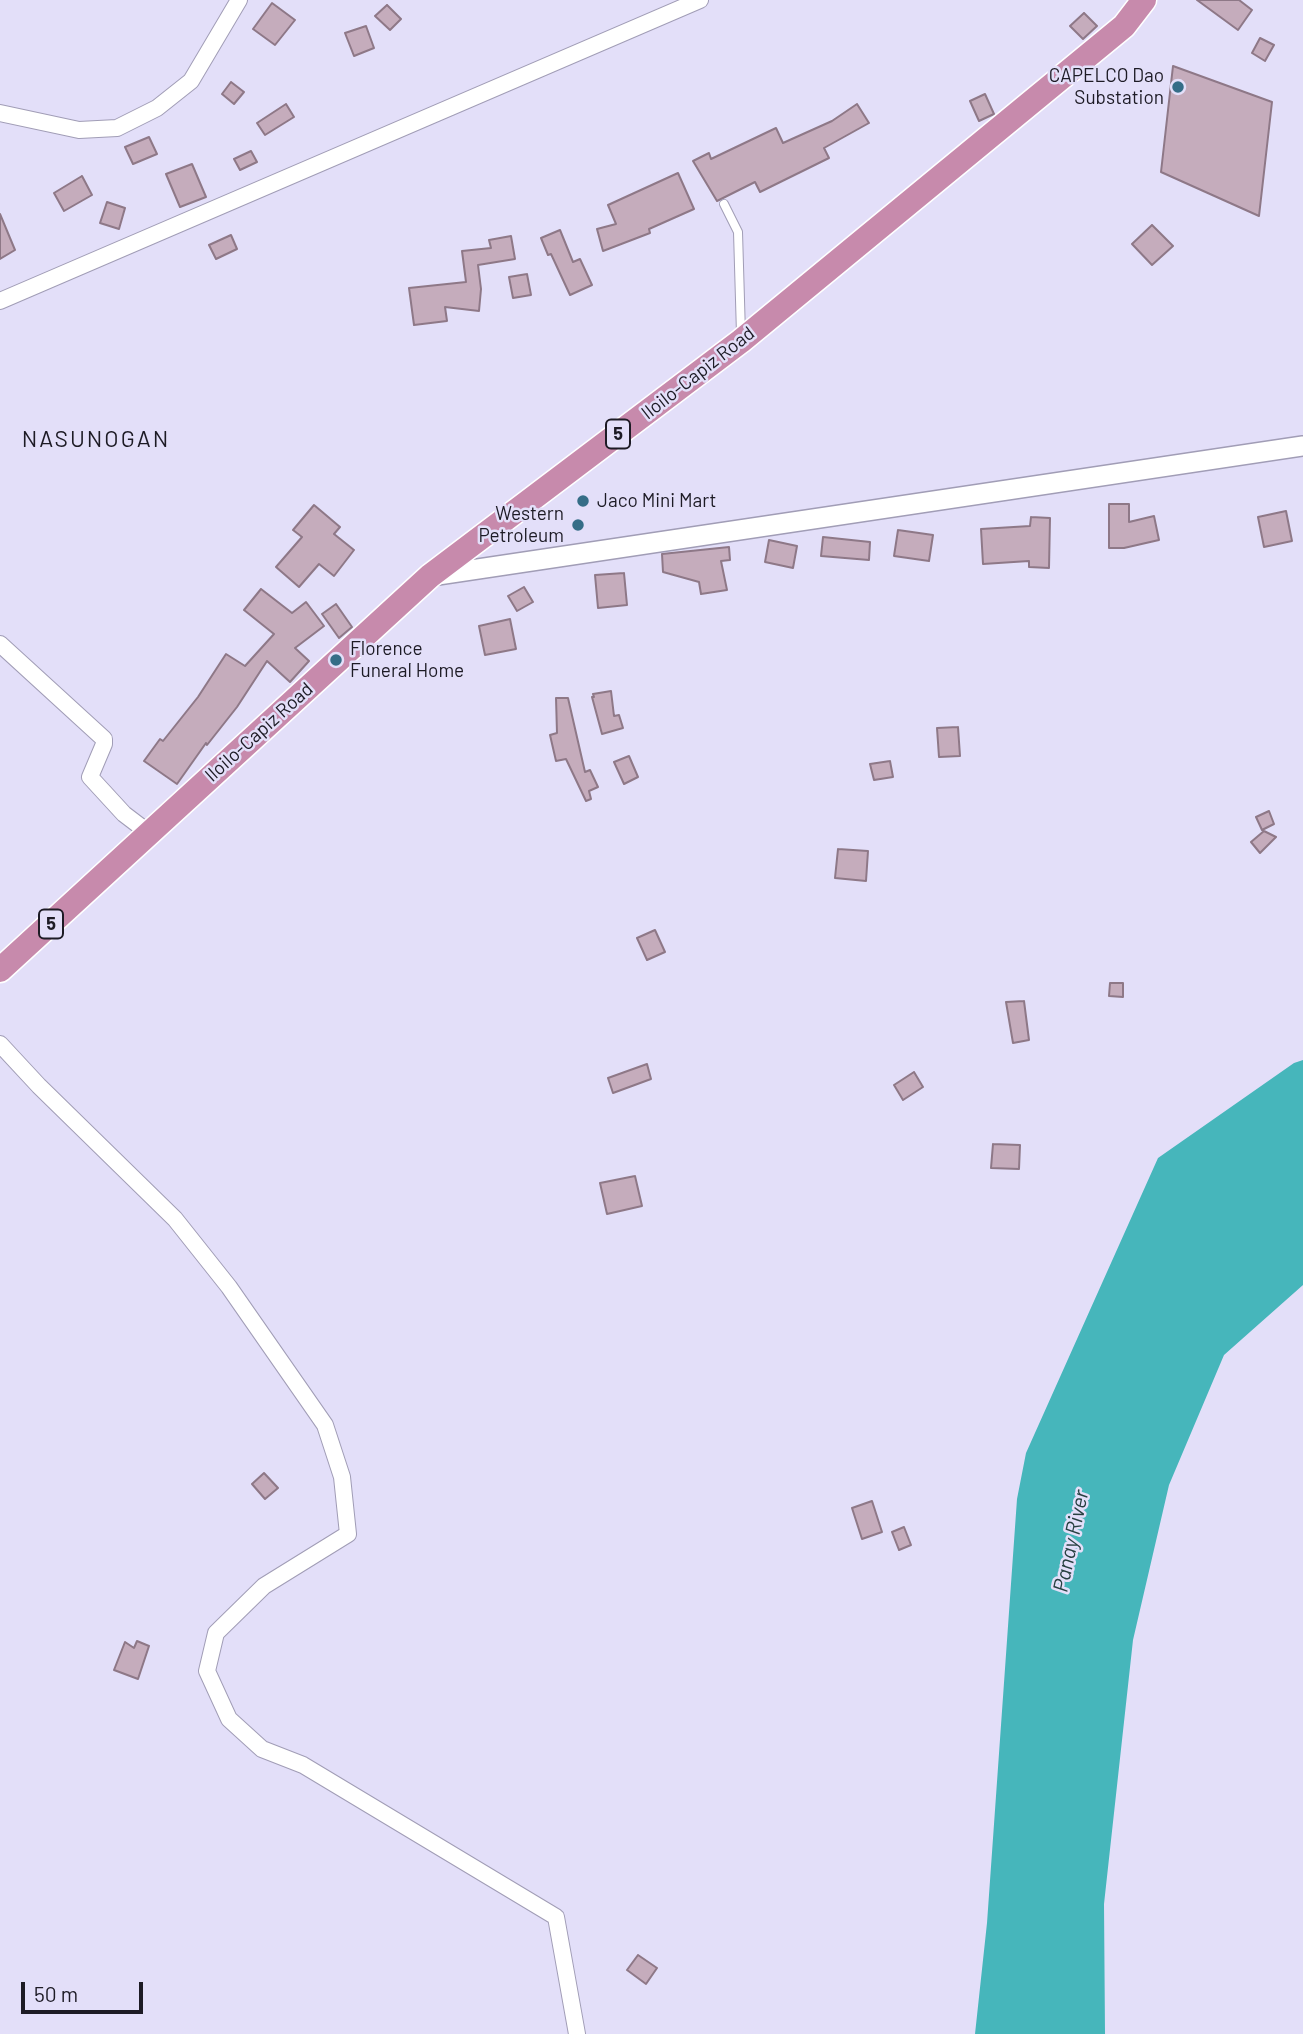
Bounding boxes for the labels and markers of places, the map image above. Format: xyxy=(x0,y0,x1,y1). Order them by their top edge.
place label: CAPELCO Dao Substation xyxy=(1049,65,1164,109)
marker: CAPELCO Dao Substation xyxy=(1170,79,1186,95)
place label: Jaco Mini Mart xyxy=(597,490,716,512)
marker: Jaco Mini Mart xyxy=(575,493,591,509)
place label: Western Petroleum xyxy=(479,503,564,547)
marker: Western Petroleum xyxy=(570,517,586,533)
place label: Florence Funeral Home xyxy=(350,638,464,682)
marker: Florence Funeral Home xyxy=(328,652,344,668)

